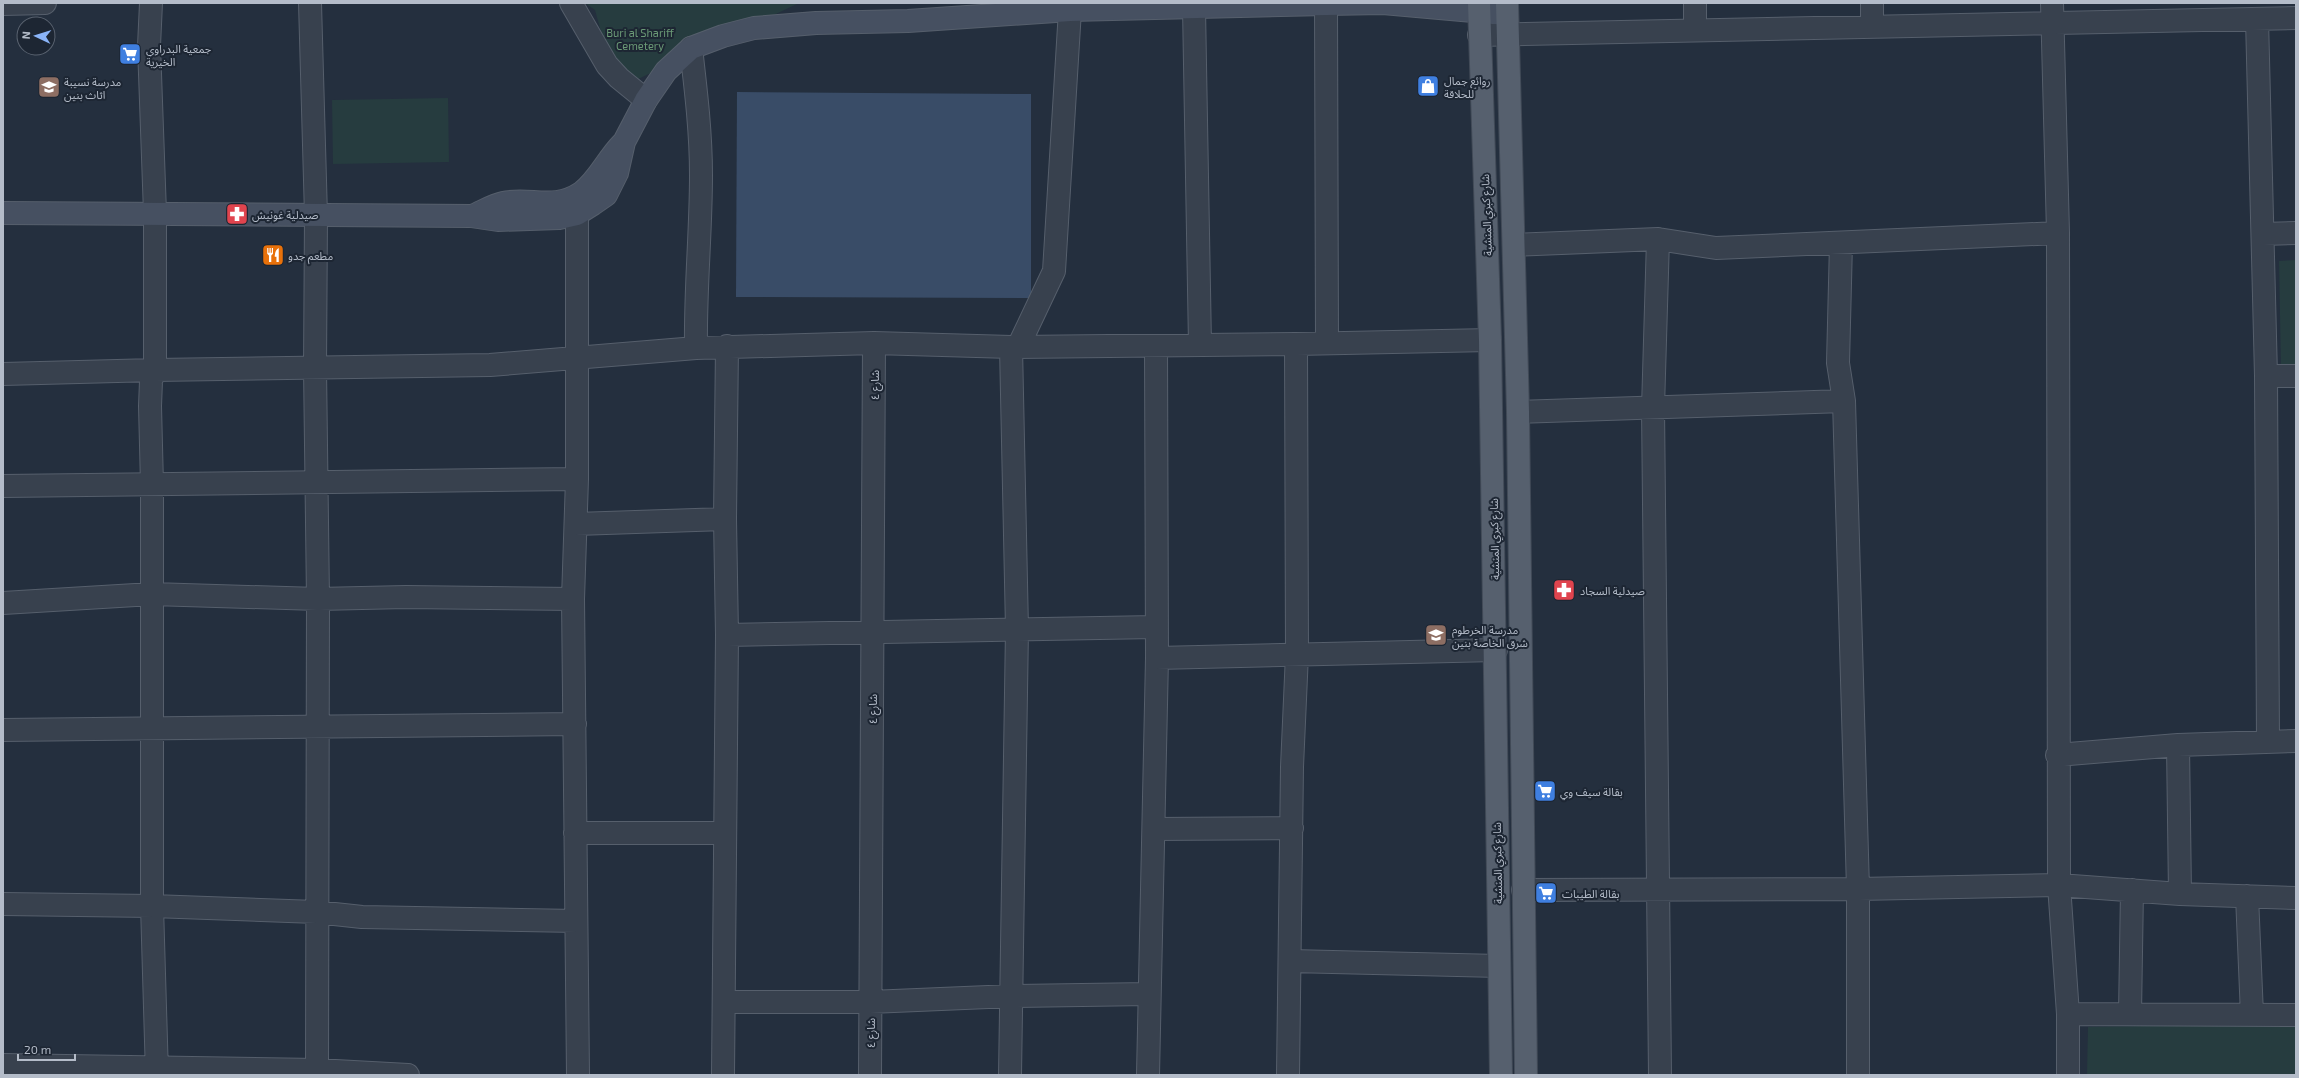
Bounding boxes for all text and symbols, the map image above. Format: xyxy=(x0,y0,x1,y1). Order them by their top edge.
north arrow xyxy=(16,16,56,56)
park label: Buri al Shariff Cemetery xyxy=(606,26,674,52)
text: N xyxy=(19,31,32,40)
supermarket icon: جمعية البدراوي الخيرية xyxy=(117,41,143,67)
place label: جمعية البدراوي الخيرية xyxy=(146,42,212,69)
shop icon: روائع جمال للحلاقة xyxy=(1415,73,1441,99)
school or university icon: مدرسة نسيبة اثاث بنين xyxy=(36,74,62,100)
place label: روائع جمال للحلاقة xyxy=(1444,74,1491,100)
place label: مدرسة نسيبة اثاث بنين xyxy=(64,75,122,102)
street label: شارع كبري المنشية xyxy=(1478,173,1497,256)
pharmacy icon: صيدلية غونيش xyxy=(224,201,250,227)
place label: صيدلية غونيش xyxy=(252,208,318,222)
restaurant icon: مطعم جدو xyxy=(260,242,286,268)
place label: مطعم جدو xyxy=(288,249,333,265)
street label: شارع ٤ xyxy=(868,370,883,400)
street label: شارع كبري المنشية xyxy=(1487,498,1505,580)
pharmacy icon: صيدلية السجاد xyxy=(1551,577,1577,603)
place label: صيدلية السجاد xyxy=(1580,584,1645,598)
school or university icon: مدرسة الخرطوم شرق الخاصة بنين xyxy=(1423,622,1449,648)
place label: مدرسة الخرطوم شرق الخاصة بنين xyxy=(1452,623,1528,650)
street label: شارع ٤ xyxy=(866,694,881,724)
supermarket icon: بقالة سيف وي xyxy=(1532,778,1558,804)
place label: بقالة سيف وي xyxy=(1560,785,1623,801)
street label: شارع كبري المنشية xyxy=(1490,822,1508,904)
supermarket icon: بقالة الطيبات xyxy=(1533,880,1559,906)
place label: بقالة الطيبات xyxy=(1562,887,1620,901)
street label: شارع ٤ xyxy=(864,1018,879,1048)
scale bar xyxy=(18,1036,75,1062)
text: 20 m xyxy=(24,1042,51,1056)

